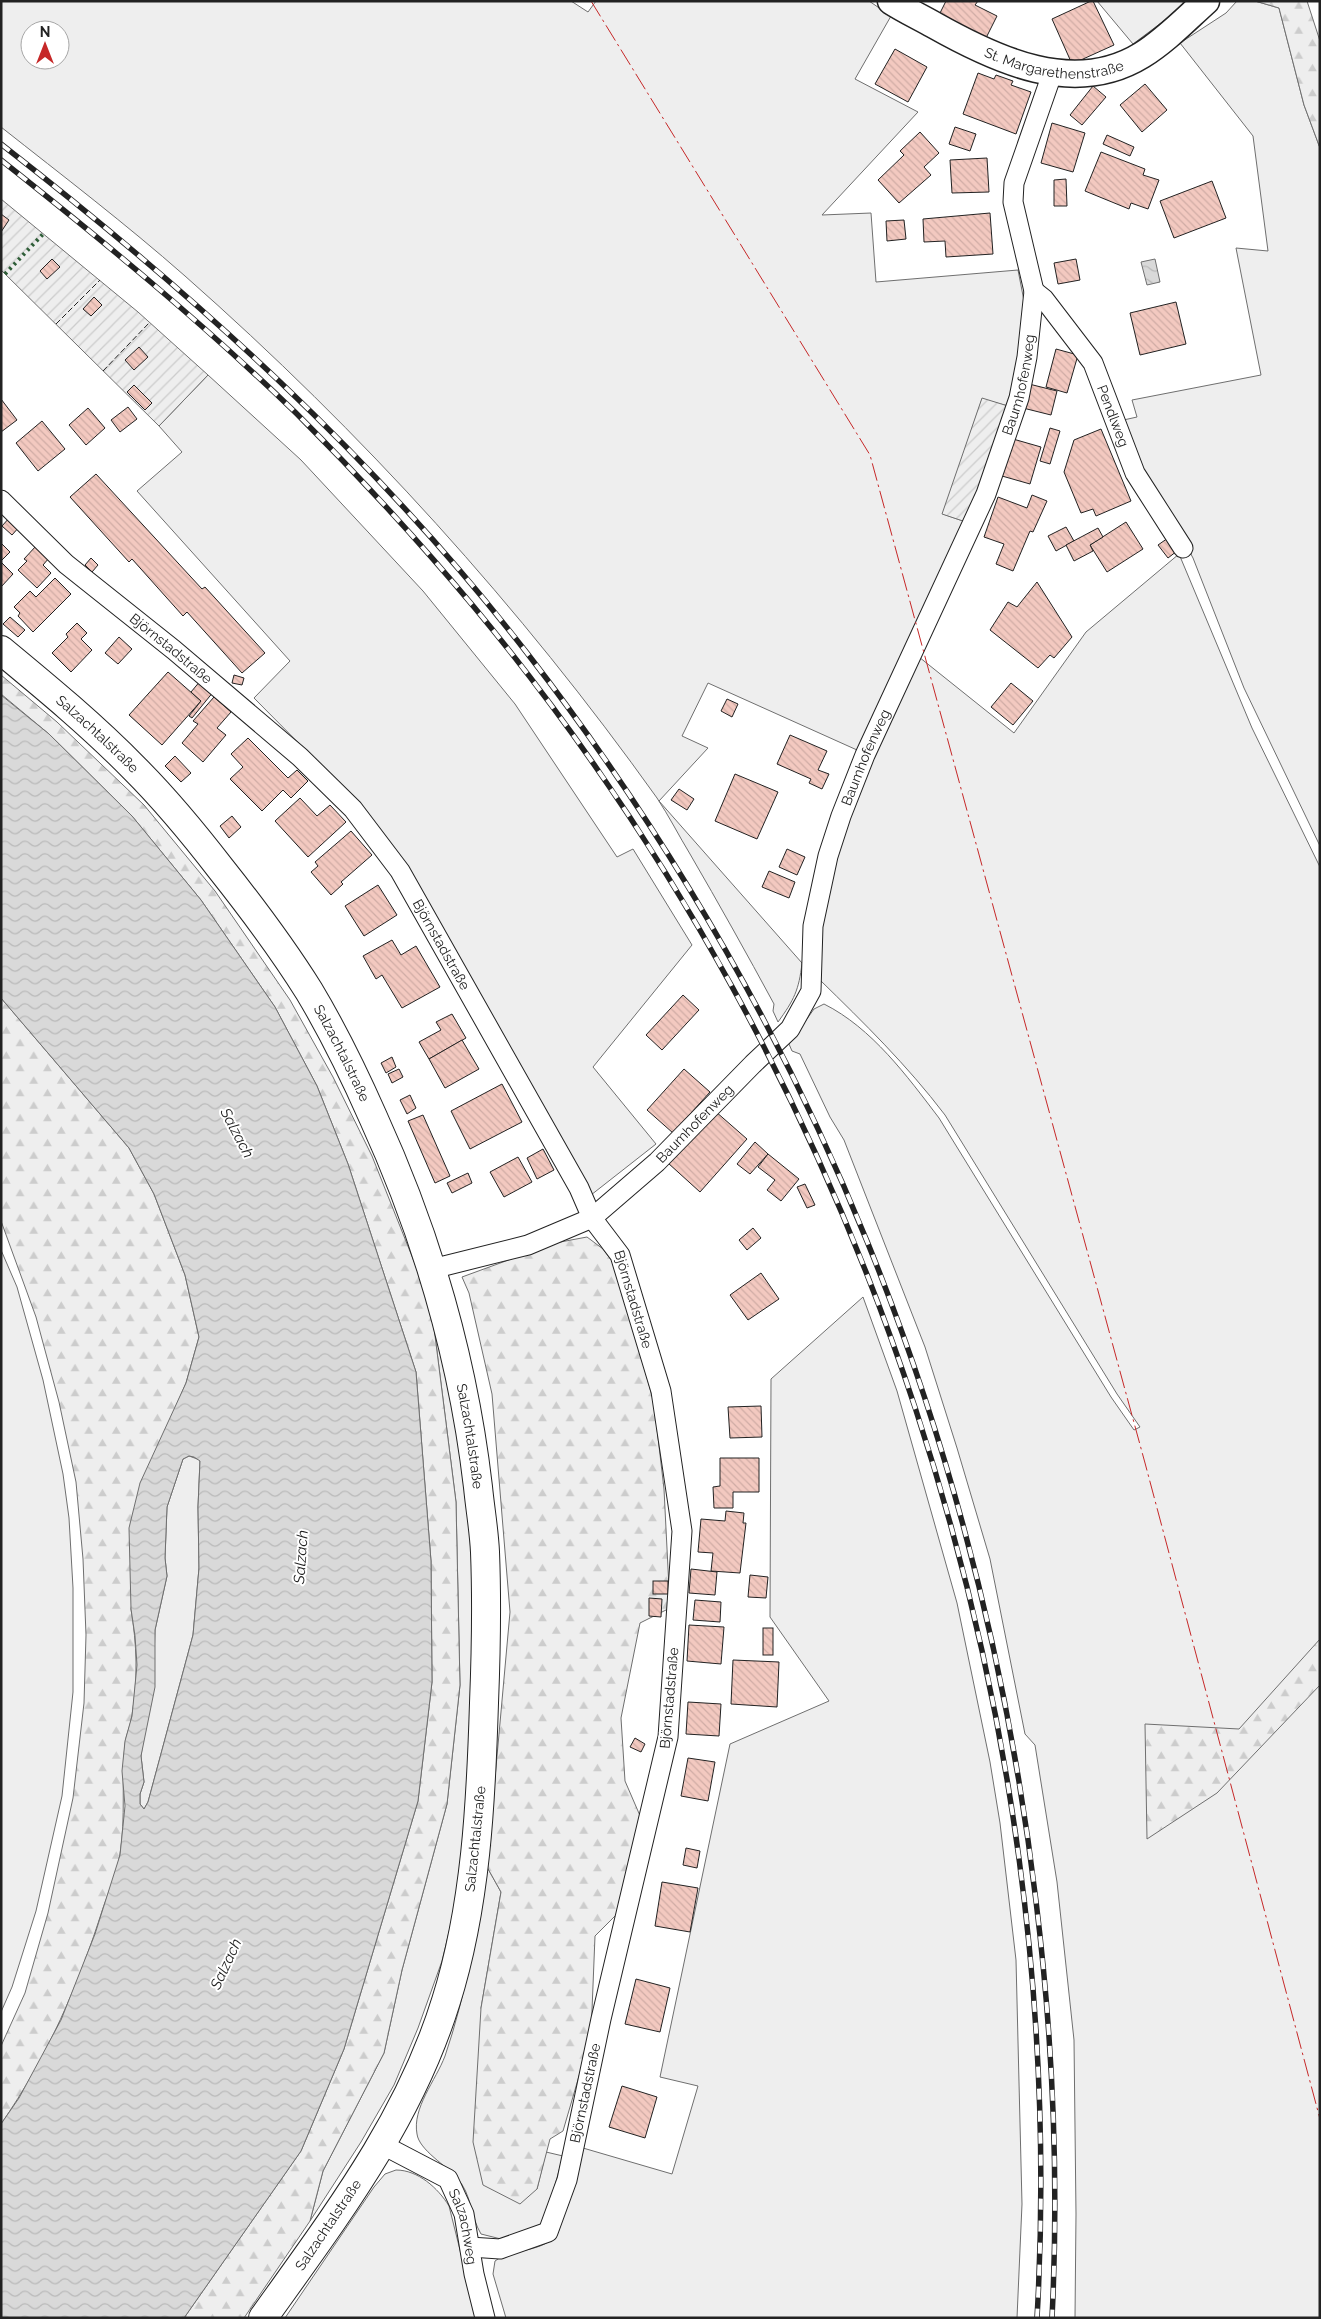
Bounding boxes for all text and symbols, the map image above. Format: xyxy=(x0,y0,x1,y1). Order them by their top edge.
north arrow xyxy=(20,20,70,70)
text: N xyxy=(40,24,50,40)
street label: St. Margarethenstraße xyxy=(982,44,1126,82)
street label: Baumhofenweg xyxy=(999,334,1037,437)
street label: Pendlweg xyxy=(1094,383,1132,449)
street label: Björnstadstraße xyxy=(127,610,215,687)
street label: Salzachtalstraße xyxy=(53,692,142,776)
street label: Baumhofenweg xyxy=(838,707,893,808)
street label: Björnstadstraße xyxy=(410,896,473,993)
street label: Salzachtalstraße xyxy=(311,1002,373,1104)
street label: Baumhofenweg xyxy=(653,1081,736,1166)
water label: Salzach xyxy=(216,1104,258,1161)
street label: Björnstadstraße xyxy=(611,1248,656,1350)
street label: Salzachtalstraße xyxy=(453,1382,486,1490)
water label: Salzach xyxy=(290,1530,312,1585)
street label: Björnstadstraße xyxy=(657,1647,681,1749)
street label: Salzachtalstraße xyxy=(461,1785,489,1893)
water label: Salzach xyxy=(206,1936,246,1993)
street label: Björnstadstraße xyxy=(567,2042,603,2144)
street label: Salzachtalstraße xyxy=(292,2176,364,2274)
street label: Salzachweg xyxy=(446,2186,480,2266)

